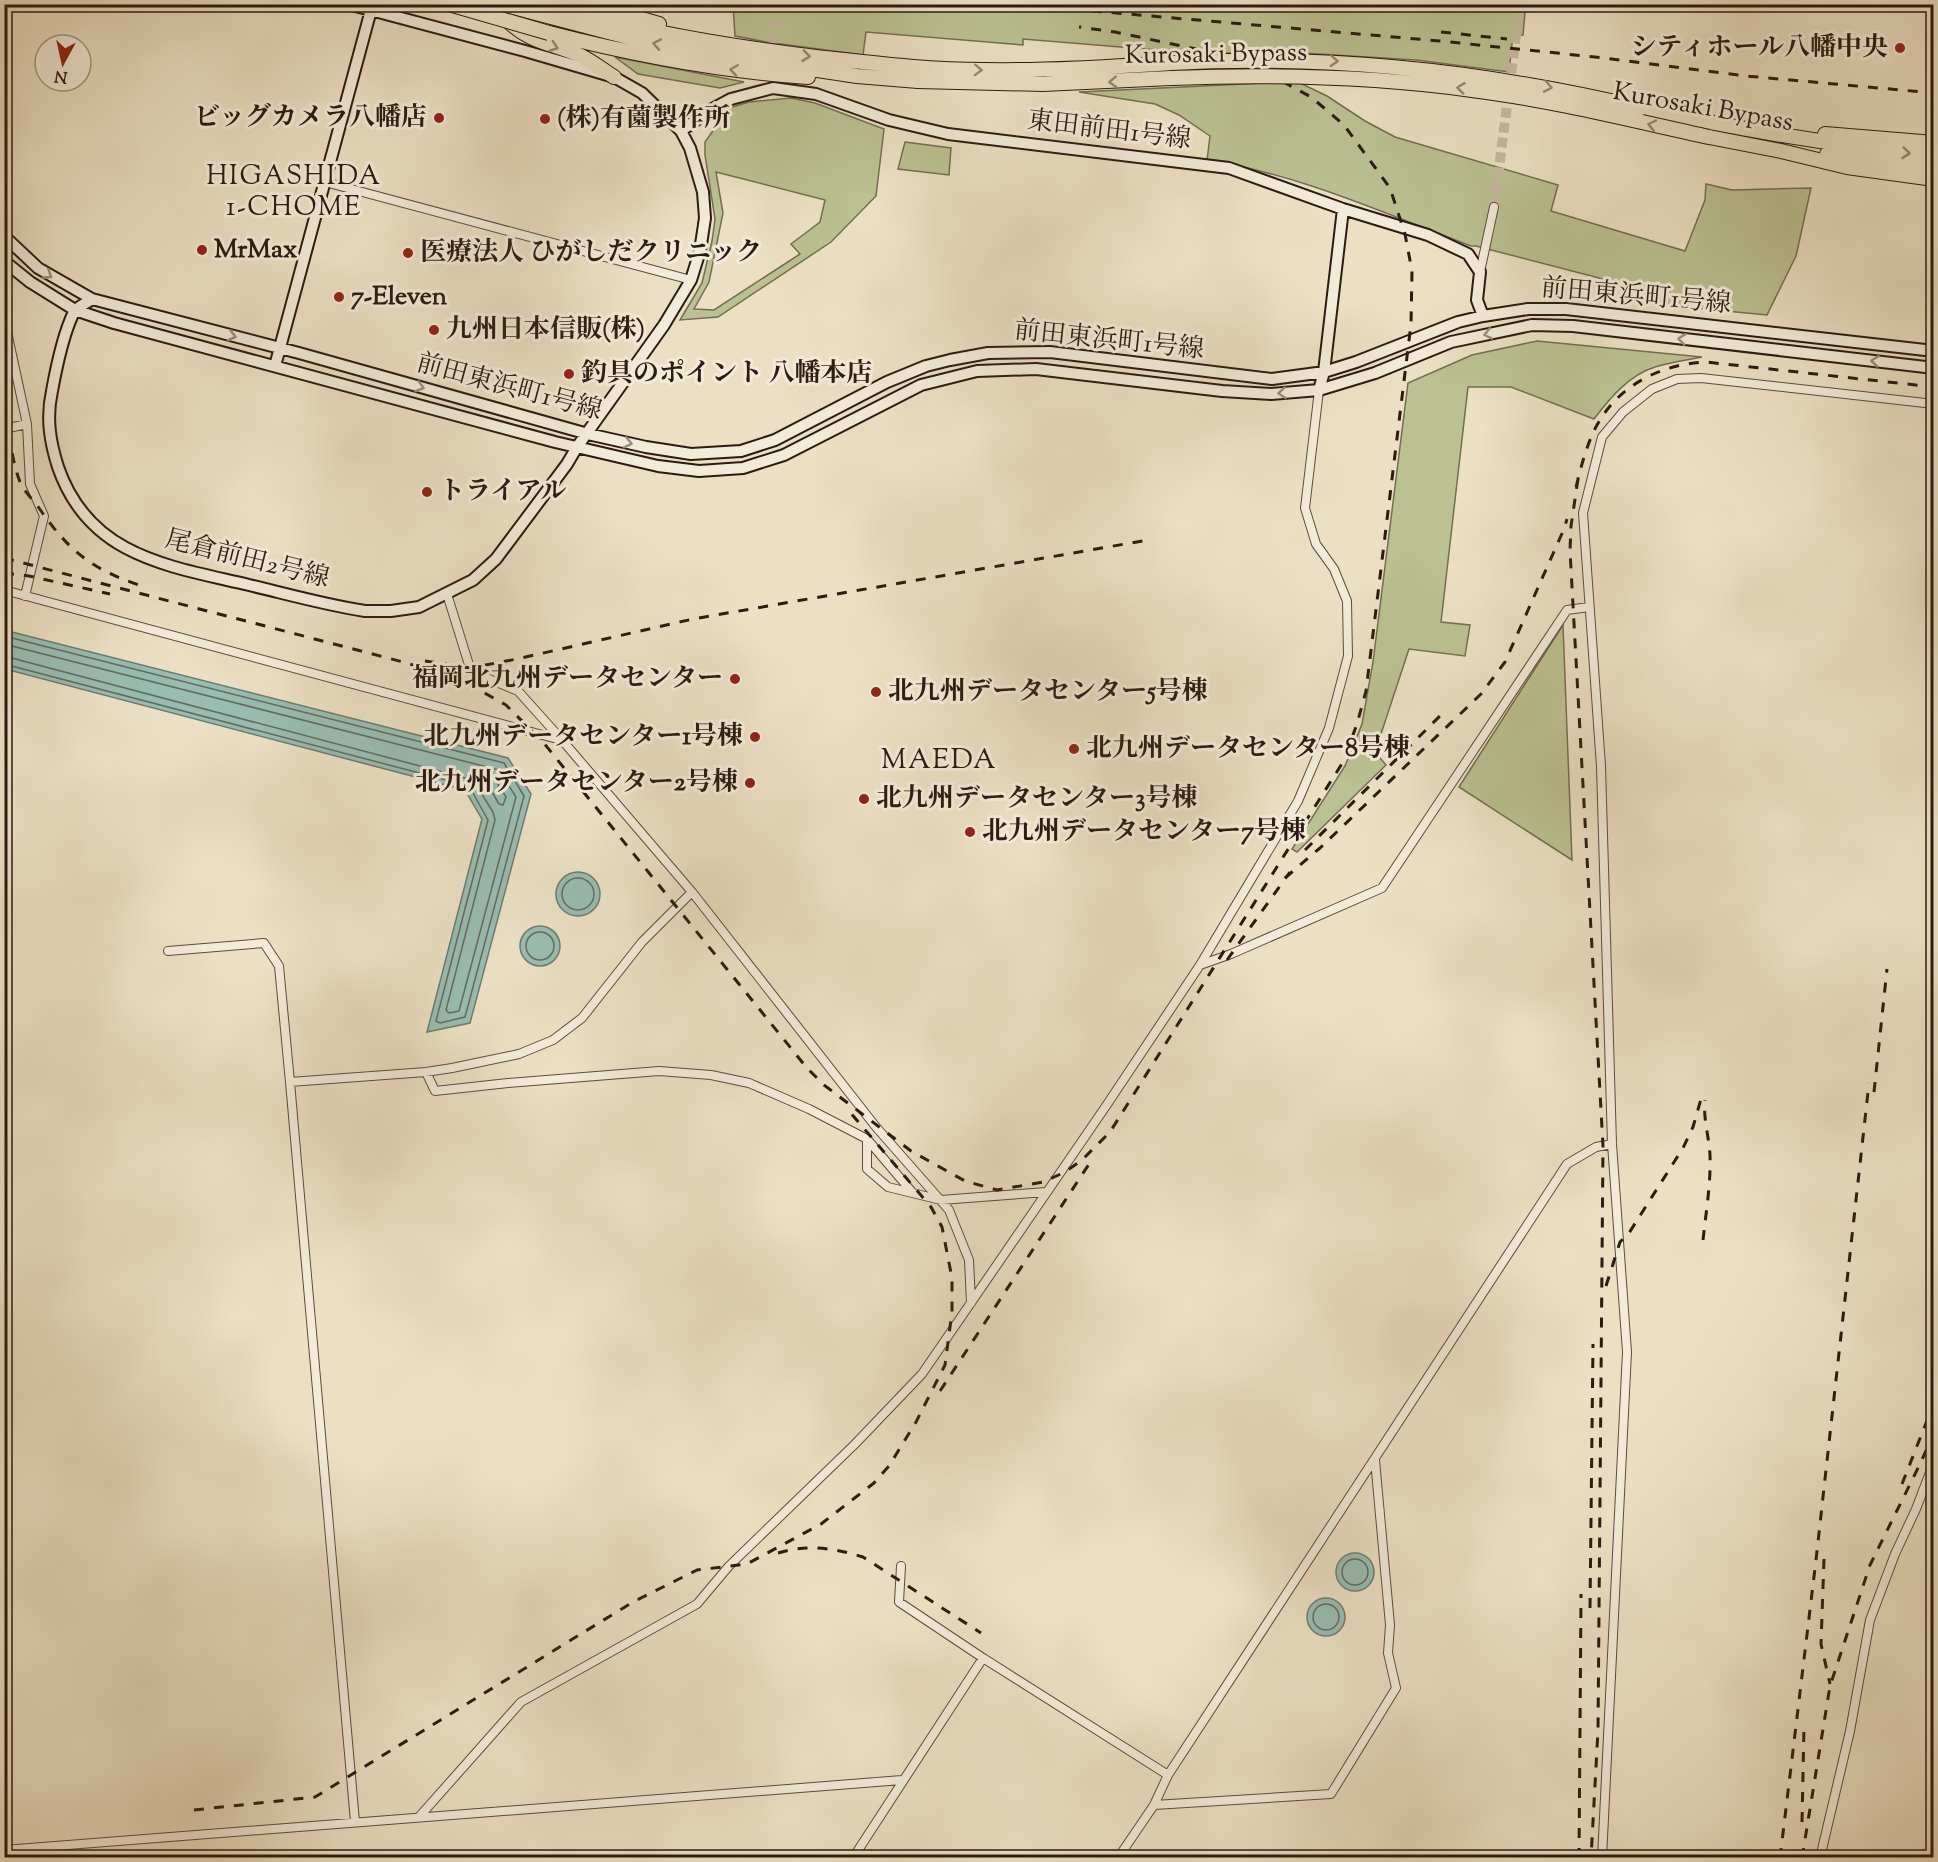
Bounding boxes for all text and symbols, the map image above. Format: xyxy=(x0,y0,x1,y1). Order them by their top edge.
place label: シティホール八幡中央 xyxy=(1631,30,1888,67)
north arrow xyxy=(33,33,93,93)
street label: Kurosaki Bypass xyxy=(1125,35,1307,75)
one-way arrow xyxy=(653,38,662,50)
one-way arrow xyxy=(548,39,559,52)
marker: シティホール八幡中央 xyxy=(1893,41,1907,55)
one-way arrow xyxy=(802,49,811,61)
one-way arrow xyxy=(1330,55,1339,68)
text: N xyxy=(53,63,69,88)
one-way arrow xyxy=(974,64,983,76)
one-way arrow xyxy=(729,65,738,77)
street label: Kurosaki Bypass xyxy=(1610,74,1796,142)
one-way arrow xyxy=(1108,75,1117,88)
one-way arrow xyxy=(1543,80,1553,93)
one-way arrow xyxy=(1456,83,1465,95)
place label: ビッグカメラ八幡店 xyxy=(194,100,427,137)
place label: (株)有薗製作所 xyxy=(557,101,730,138)
street label: 東田前田1号線 xyxy=(1025,103,1193,159)
marker: ビッグカメラ八幡店 xyxy=(432,111,446,125)
marker: (株)有薗製作所 xyxy=(538,112,552,126)
one-way arrow xyxy=(1647,119,1657,132)
one-way arrow xyxy=(1901,146,1910,158)
district label: HIGASHIDA 1-CHOME xyxy=(206,158,382,228)
place label: MrMax xyxy=(214,232,297,269)
place label: 医療法人 ひがしだクリニック xyxy=(420,235,762,272)
marker: MrMax xyxy=(195,243,209,257)
marker: 医療法人 ひがしだクリニック xyxy=(401,246,415,260)
one-way arrow xyxy=(42,267,52,279)
street label: 前田東浜町1号線 xyxy=(1539,270,1733,324)
place label: 7-Eleven xyxy=(351,279,448,316)
marker: 7-Eleven xyxy=(332,290,346,304)
place label: 九州日本信販(株) xyxy=(446,312,645,349)
street label: 前田東浜町1号線 xyxy=(1012,313,1206,369)
marker: 九州日本信販(株) xyxy=(427,323,441,337)
one-way arrow xyxy=(1484,327,1494,340)
one-way arrow xyxy=(226,329,237,341)
one-way arrow xyxy=(1677,333,1686,346)
street label: 前田東浜町1号線 xyxy=(412,345,606,431)
one-way arrow xyxy=(1871,355,1880,368)
place label: 釣具のポイント 八幡本店 xyxy=(581,356,873,393)
marker: 釣具のポイント 八幡本店 xyxy=(562,367,576,381)
one-way arrow xyxy=(414,380,425,392)
one-way arrow xyxy=(1277,386,1286,399)
one-way arrow xyxy=(623,436,633,449)
place label: トライアル xyxy=(439,474,566,511)
marker: トライアル xyxy=(420,485,434,499)
street label: 尾倉前田2号線 xyxy=(161,522,333,598)
place label: 福岡北九州データセンター xyxy=(412,661,723,698)
marker: 福岡北九州データセンター xyxy=(728,672,742,686)
place label: 北九州データセンター5号棟 xyxy=(888,674,1208,711)
marker: 北九州データセンター5号棟 xyxy=(869,685,883,699)
place label: 北九州データセンター1号棟 xyxy=(423,719,743,756)
marker: 北九州データセンター1号棟 xyxy=(748,730,762,744)
place label: 北九州データセンター8号棟 xyxy=(1086,731,1410,768)
district label: MAEDA xyxy=(881,741,997,781)
marker: 北九州データセンター8号棟 xyxy=(1067,742,1081,756)
place label: 北九州データセンター2号棟 xyxy=(415,765,738,802)
marker: 北九州データセンター2号棟 xyxy=(743,776,757,790)
place label: 北九州データセンター3号棟 xyxy=(876,781,1197,818)
marker: 北九州データセンター3号棟 xyxy=(857,792,871,806)
place label: 北九州データセンター7号棟 xyxy=(982,814,1306,851)
marker: 北九州データセンター7号棟 xyxy=(963,825,977,839)

